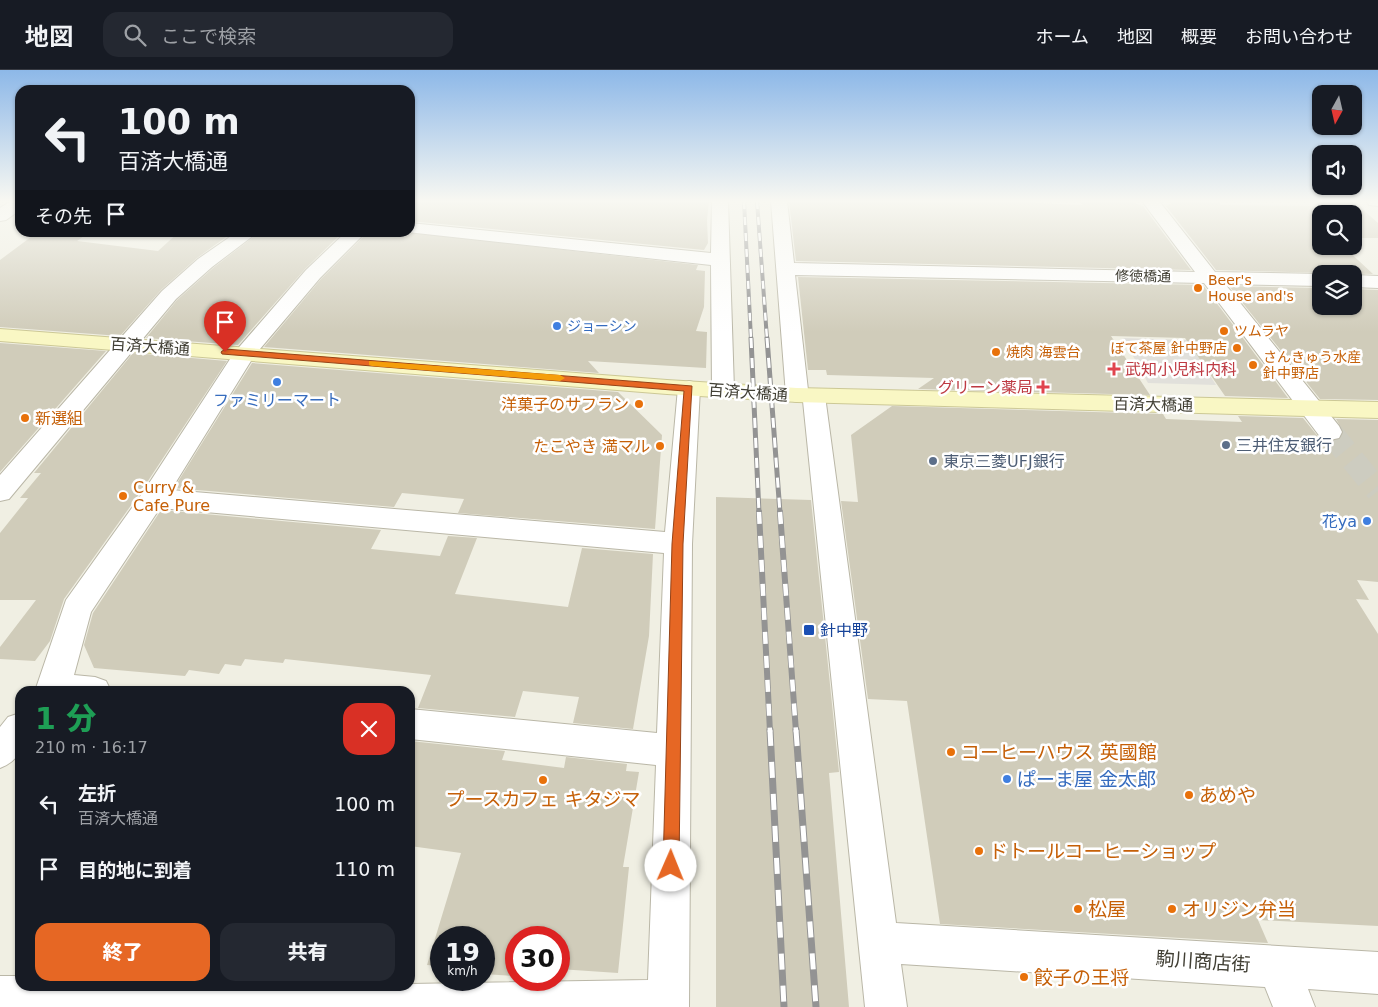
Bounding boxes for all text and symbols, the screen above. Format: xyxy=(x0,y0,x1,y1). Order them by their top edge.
search box xyxy=(103,12,453,57)
icon: search xyxy=(121,21,149,49)
text: 地図 xyxy=(25,23,73,51)
text: ここで検索 xyxy=(161,25,256,47)
text: ホーム xyxy=(1036,26,1089,47)
text: 地図 xyxy=(1117,26,1153,47)
text: 概要 xyxy=(1181,26,1217,47)
text: お問い合わせ xyxy=(1245,26,1353,47)
north arrow xyxy=(1312,85,1362,135)
map controls xyxy=(1312,85,1362,315)
text: 100 m xyxy=(118,102,240,142)
icon: left xyxy=(35,105,100,170)
button: sound xyxy=(1312,145,1362,195)
text: 百済大橋通 xyxy=(118,149,228,174)
icon: arrive xyxy=(102,200,130,228)
text: その先 xyxy=(35,205,92,227)
button: search xyxy=(1312,205,1362,255)
button: layers xyxy=(1312,265,1362,315)
street label: 修徳橋通 xyxy=(1115,268,1171,284)
place label: Beer's House and's xyxy=(1208,272,1294,304)
marker: Beer's House and's xyxy=(1192,282,1204,294)
pin xyxy=(204,301,246,352)
icon: arrive xyxy=(211,308,239,336)
place label: ジョーシン xyxy=(567,318,637,334)
marker: ジョーシン xyxy=(551,320,563,332)
place label: ツムラヤ xyxy=(1234,323,1289,339)
marker: ツムラヤ xyxy=(1218,325,1230,337)
street label: 百済大橋通 xyxy=(109,334,191,359)
place label: ぼて茶屋 針中野店 xyxy=(1111,340,1227,356)
marker: ぼて茶屋 針中野店 xyxy=(1231,342,1243,354)
place label: 焼肉 海雲台 xyxy=(1006,344,1080,360)
marker: 焼肉 海雲台 xyxy=(990,346,1002,358)
place label: さんきゅう水産 針中野店 xyxy=(1263,349,1361,381)
marker: さんきゅう水産 針中野店 xyxy=(1247,359,1259,371)
place label: 武知小児科内科 xyxy=(1125,360,1237,379)
marker: 武知小児科内科 xyxy=(1107,362,1121,376)
marker: ファミリーマート xyxy=(271,376,283,388)
place label: グリーン薬局 xyxy=(938,378,1033,397)
street label: 百済大橋通 xyxy=(707,380,789,405)
marker: グリーン薬局 xyxy=(1037,381,1049,393)
place label: ファミリーマート xyxy=(213,391,341,410)
street label: 百済大橋通 xyxy=(1113,394,1193,415)
place label: 洋菓子のサフラン xyxy=(501,395,629,414)
marker: 洋菓子のサフラン xyxy=(633,398,645,410)
place label: 新選組 xyxy=(35,409,83,428)
marker: 新選組 xyxy=(19,412,31,424)
place label: 三井住友銀行 xyxy=(1236,436,1332,455)
place label: たこやき 満マル xyxy=(533,437,650,456)
marker: 三井住友銀行 xyxy=(1220,439,1232,451)
marker: たこやき 満マル xyxy=(654,440,666,452)
place label: 東京三菱UFJ銀行 xyxy=(943,452,1065,471)
marker: 東京三菱UFJ銀行 xyxy=(927,455,939,467)
place label: Curry & Cafe Pure xyxy=(133,478,210,515)
marker: Curry & Cafe Pure xyxy=(117,490,129,502)
place label: 花ya xyxy=(1322,512,1357,531)
marker: 花ya xyxy=(1361,515,1373,527)
place label: 針中野 xyxy=(820,621,868,640)
marker: 針中野 xyxy=(802,623,816,637)
text: 1 分 xyxy=(35,701,96,736)
button: close xyxy=(343,703,395,755)
text: 210 m · 16:17 xyxy=(35,738,148,757)
place label: コーヒーハウス 英國館 xyxy=(961,741,1157,763)
marker: コーヒーハウス 英國館 xyxy=(945,746,957,758)
place label: ぱーま屋 金太郎 xyxy=(1017,768,1156,790)
marker: ぱーま屋 金太郎 xyxy=(1001,773,1013,785)
marker: プースカフェ キタジマ xyxy=(537,774,549,786)
text: 左折 xyxy=(78,782,116,804)
place label: あめや xyxy=(1199,784,1256,806)
place label: プースカフェ キタジマ xyxy=(445,788,641,810)
marker: あめや xyxy=(1183,789,1195,801)
icon: left xyxy=(35,790,63,818)
text: 100 m xyxy=(334,793,395,815)
text: 百済大橋通 xyxy=(78,809,158,828)
position arrow xyxy=(644,839,696,891)
place label: ドトールコーヒーショップ xyxy=(989,840,1216,862)
marker: ドトールコーヒーショップ xyxy=(973,845,985,857)
icon: arrive xyxy=(35,855,63,883)
text: 110 m xyxy=(334,858,395,880)
text: 目的地に到着 xyxy=(78,859,192,881)
place label: 松屋 xyxy=(1088,898,1126,920)
place label: オリジン弁当 xyxy=(1182,898,1296,920)
marker: 松屋 xyxy=(1072,903,1084,915)
marker: オリジン弁当 xyxy=(1166,903,1178,915)
button: 終了 xyxy=(35,923,210,981)
button: 共有 xyxy=(220,923,395,981)
speed limit sign: 30 xyxy=(505,926,570,991)
text: 19 xyxy=(445,938,480,967)
street label: 駒川商店街 xyxy=(1155,947,1251,975)
text: km/h xyxy=(447,964,478,978)
place label: 餃子の王将 xyxy=(1034,966,1129,988)
marker: 餃子の王将 xyxy=(1018,971,1030,983)

